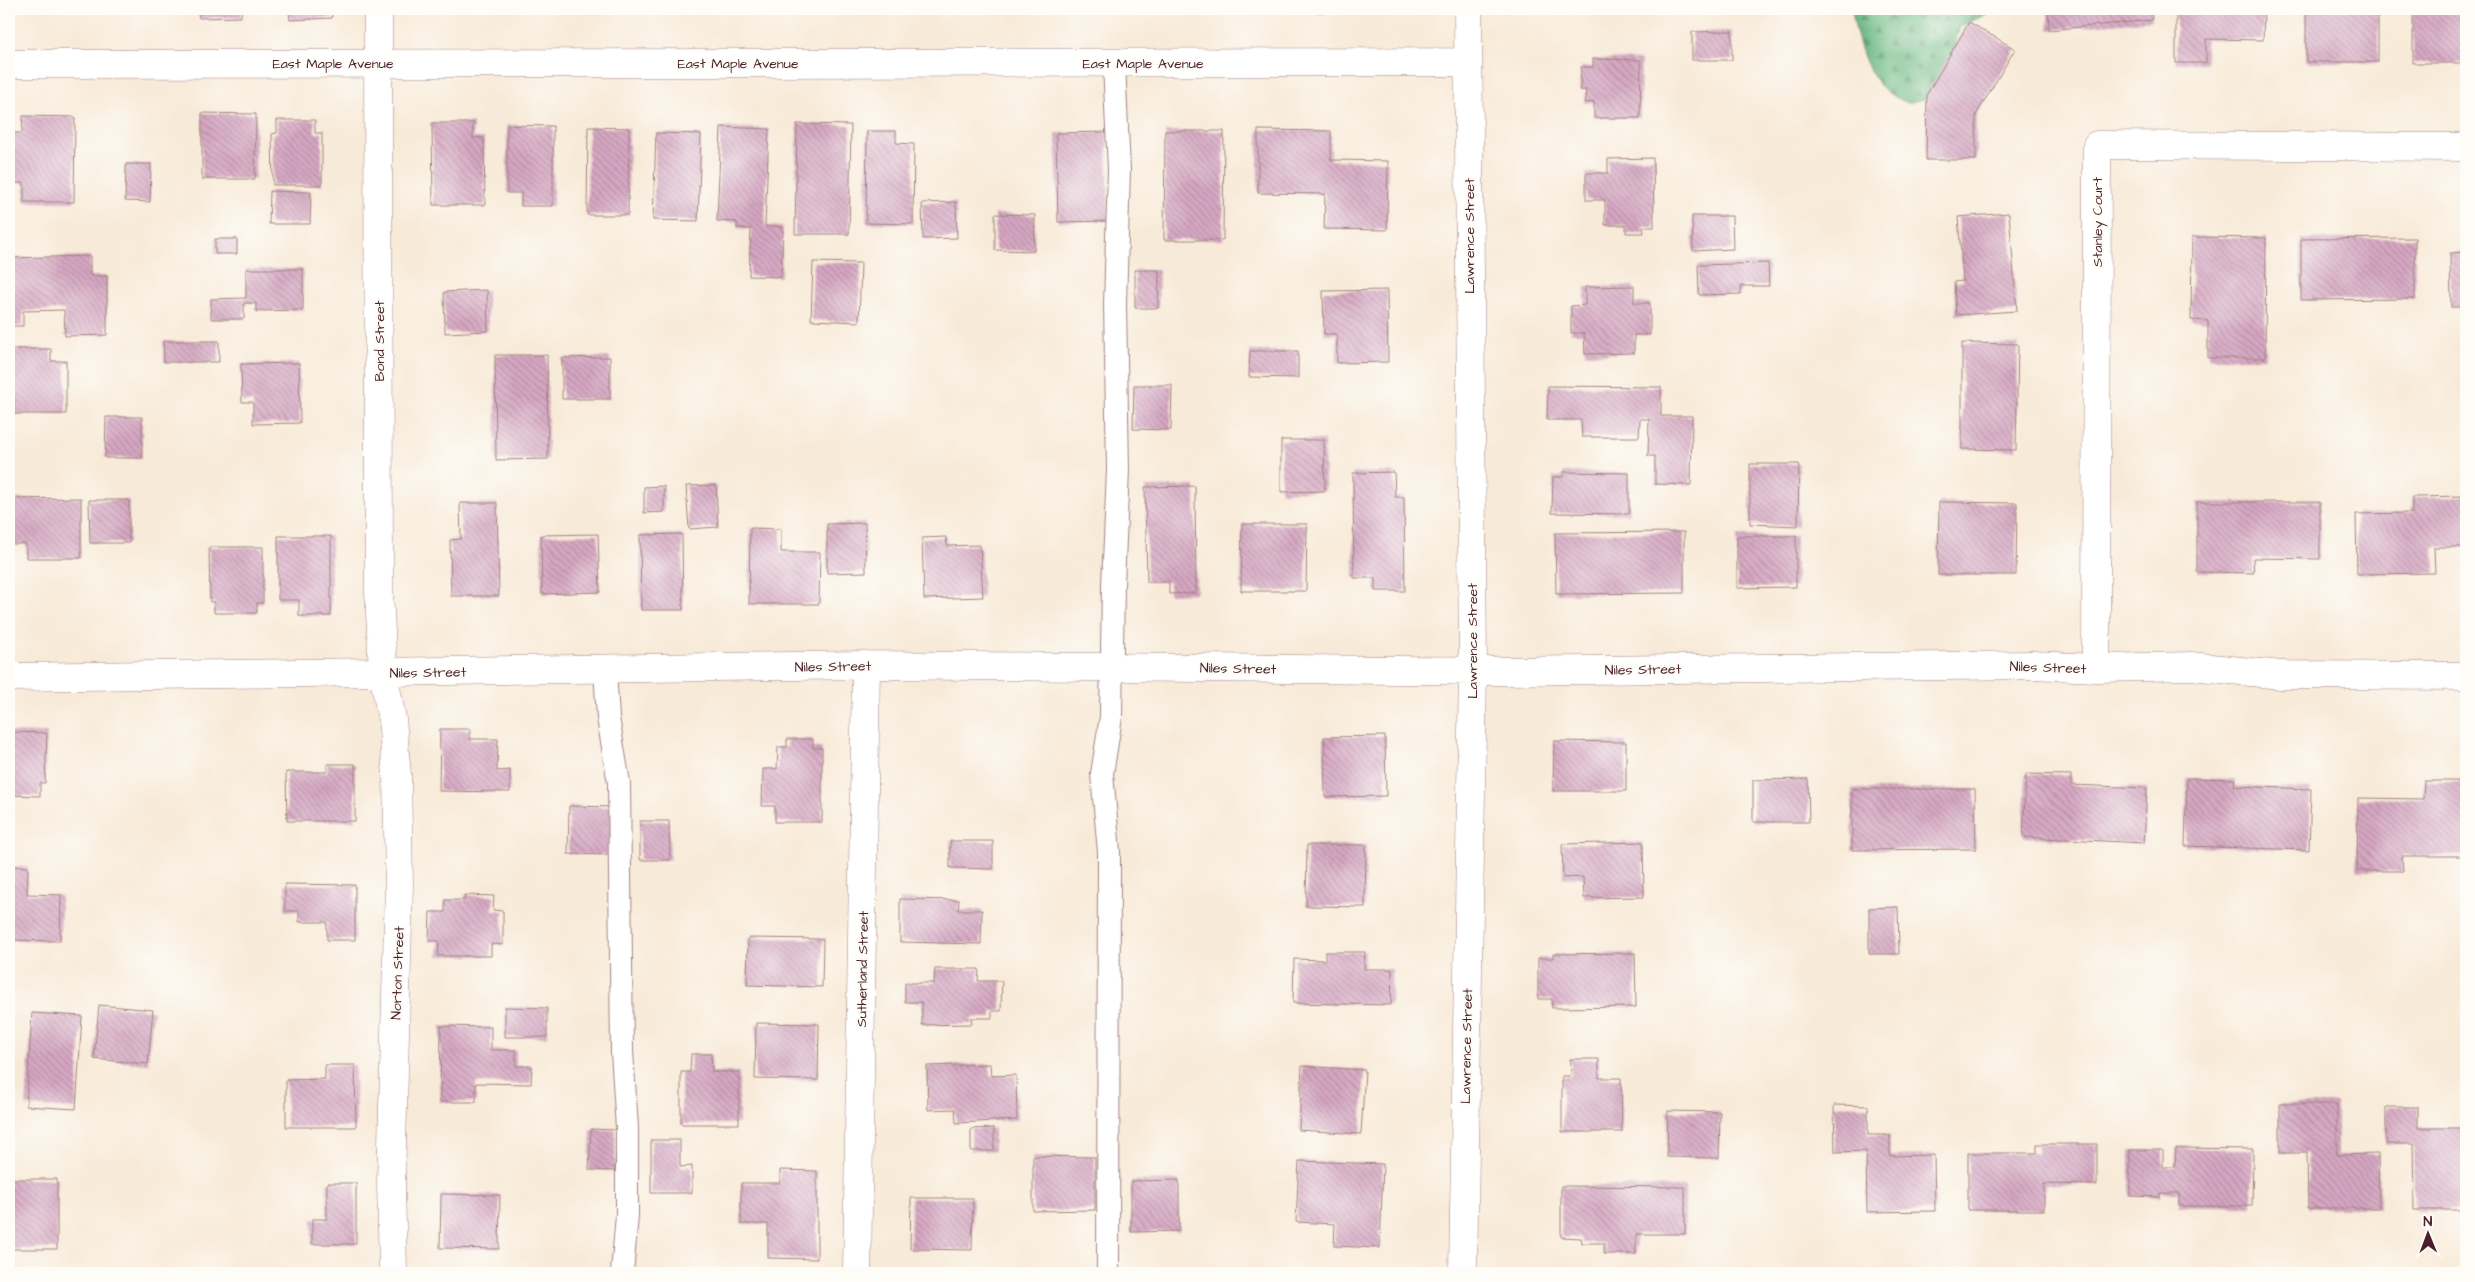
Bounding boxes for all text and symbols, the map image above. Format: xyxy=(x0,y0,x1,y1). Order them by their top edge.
street label: East Maple Avenue xyxy=(272,54,394,74)
street label: East Maple Avenue xyxy=(677,54,799,74)
street label: East Maple Avenue xyxy=(1082,54,1204,74)
street label: Stanley Court xyxy=(2088,177,2108,267)
street label: Lawrence Street xyxy=(1460,178,1480,294)
street label: Bond Street xyxy=(370,300,390,381)
street label: Lawrence Street xyxy=(1463,583,1483,699)
street label: Niles Street xyxy=(795,656,872,678)
street label: Niles Street xyxy=(2009,657,2087,679)
street label: Niles Street xyxy=(1200,658,1277,680)
street label: Niles Street xyxy=(1605,659,1682,681)
street label: Niles Street xyxy=(390,662,467,684)
street label: Sutherland Street xyxy=(852,910,874,1027)
street label: Norton Street xyxy=(386,926,410,1020)
street label: Lawrence Street xyxy=(1456,988,1478,1104)
north arrow xyxy=(2402,1210,2452,1260)
text: N xyxy=(2423,1212,2433,1232)

